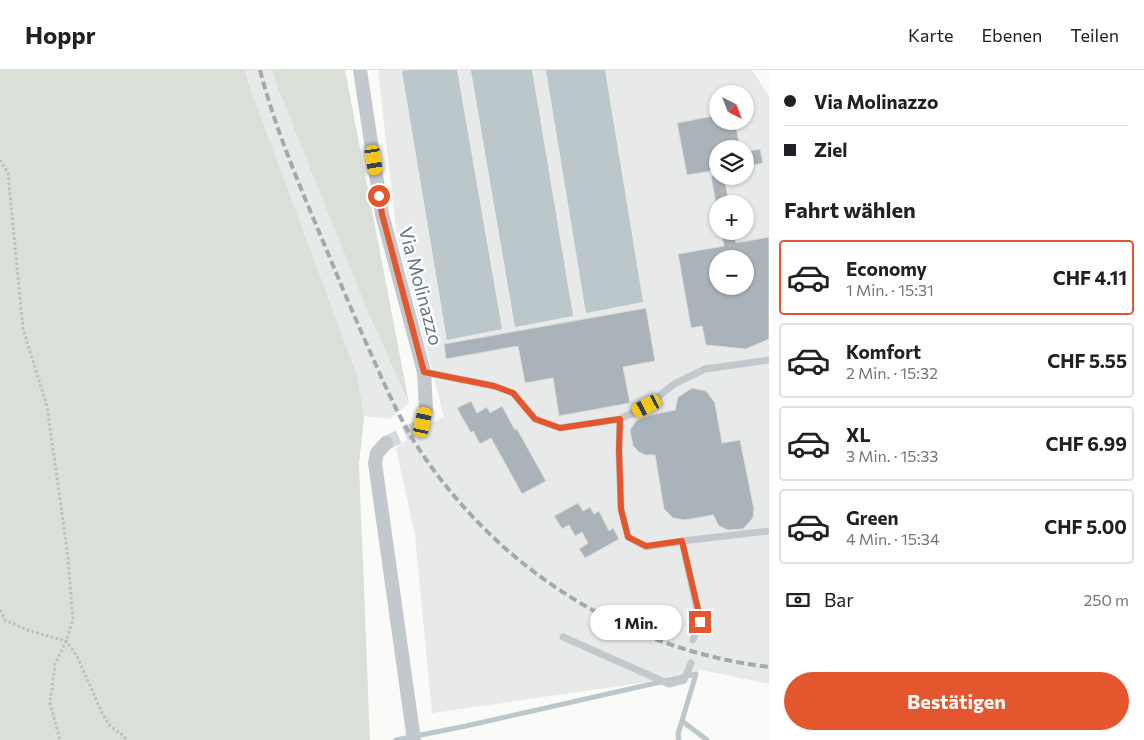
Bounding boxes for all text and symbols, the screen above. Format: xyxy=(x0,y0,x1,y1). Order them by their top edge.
text: Hoppr xyxy=(25,20,96,49)
text: Karte xyxy=(908,24,953,46)
text: Ebenen xyxy=(981,24,1042,46)
text: Teilen xyxy=(1070,24,1119,46)
north arrow xyxy=(709,85,754,130)
map controls xyxy=(709,85,754,295)
text: Via Molinazzo xyxy=(814,90,938,113)
text: Ziel xyxy=(814,138,848,161)
button: layers xyxy=(709,140,754,185)
car xyxy=(364,144,383,176)
route start xyxy=(368,185,390,207)
button: + xyxy=(709,195,754,240)
text: Fahrt wählen xyxy=(784,196,916,223)
street label: Via Molinazzo xyxy=(395,224,448,348)
button: − xyxy=(709,250,754,295)
icon: car xyxy=(786,255,831,300)
text: Economy xyxy=(846,257,927,280)
text: CHF 4.11 xyxy=(1053,266,1127,289)
text: 1 Min. · 15:31 xyxy=(846,280,934,299)
icon: car xyxy=(786,338,831,383)
text: Komfort xyxy=(846,340,921,363)
text: CHF 5.55 xyxy=(1047,349,1127,372)
text: 2 Min. · 15:32 xyxy=(846,363,938,382)
car xyxy=(630,393,663,419)
car xyxy=(412,406,433,438)
icon: car xyxy=(786,421,831,466)
text: XL xyxy=(846,423,871,446)
text: CHF 6.99 xyxy=(1046,432,1127,455)
text: 3 Min. · 15:33 xyxy=(846,446,939,465)
icon: car xyxy=(786,504,831,549)
text: Green xyxy=(846,506,898,529)
text: CHF 5.00 xyxy=(1044,515,1127,538)
text: 4 Min. · 15:34 xyxy=(846,529,939,548)
icon: cash xyxy=(784,586,812,614)
text: Bar xyxy=(824,588,854,611)
text: 250 m xyxy=(1083,590,1129,609)
callout: 1 Min. xyxy=(590,604,682,640)
route end xyxy=(689,611,711,633)
text: 1 Min. xyxy=(614,613,658,632)
button: Bestätigen xyxy=(784,672,1129,730)

